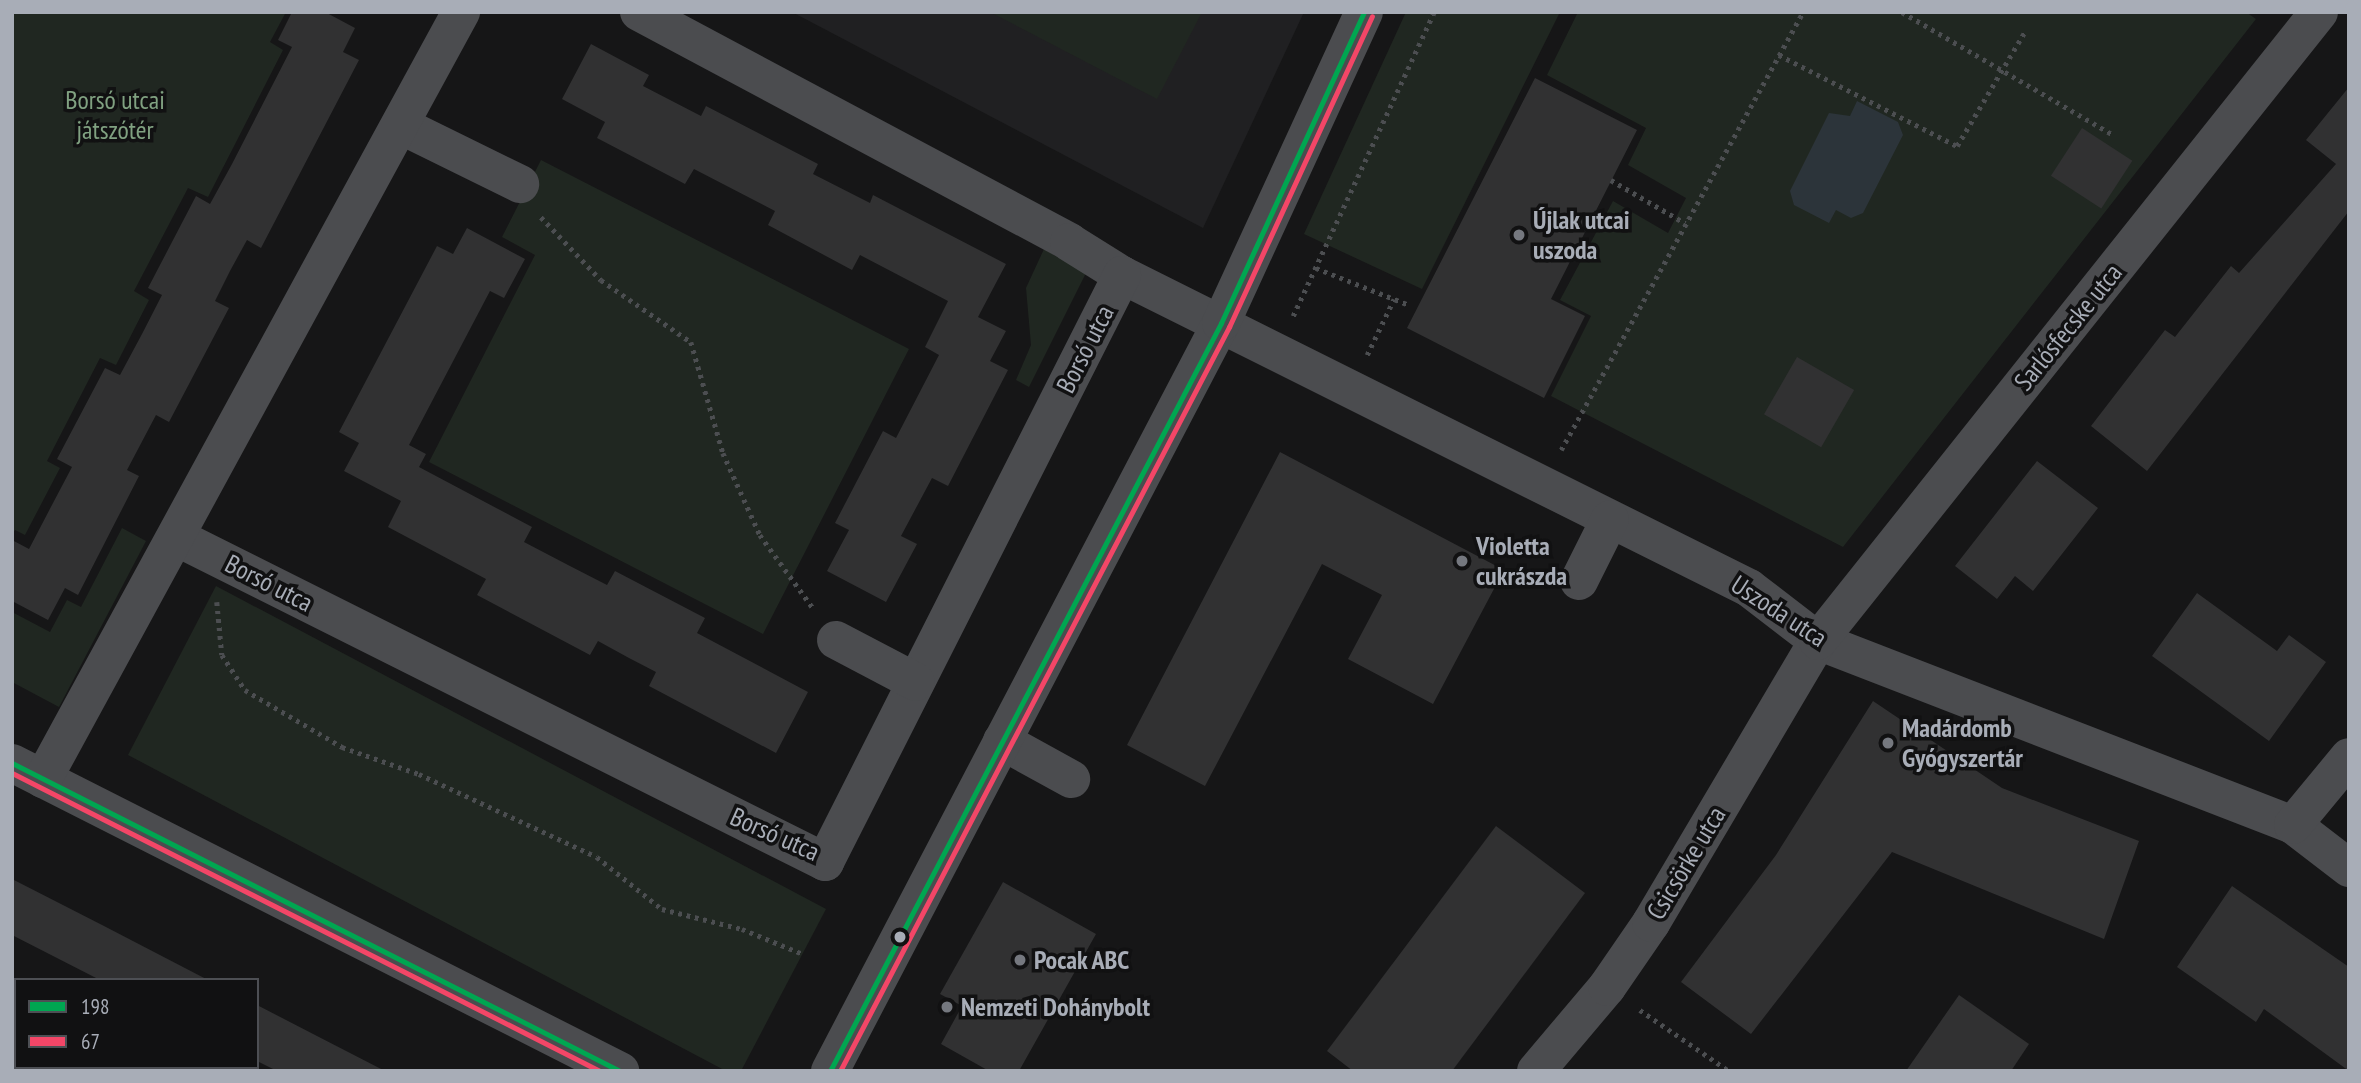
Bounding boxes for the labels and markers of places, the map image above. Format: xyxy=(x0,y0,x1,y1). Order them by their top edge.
place label: Újlak utcai uszoda xyxy=(1533,204,1630,266)
marker: Újlak utcai uszoda xyxy=(1511,227,1527,243)
place label: Violetta cukrászda xyxy=(1476,530,1567,592)
marker: Violetta cukrászda xyxy=(1454,553,1470,569)
place label: Madárdomb Gyógyszertár xyxy=(1902,712,2023,774)
marker: Madárdomb Gyógyszertár xyxy=(1880,735,1896,751)
unlabelled marker xyxy=(893,930,907,944)
place label: Pocak ABC xyxy=(1034,944,1131,976)
marker: Pocak ABC xyxy=(1012,952,1028,968)
place label: Nemzeti Dohánybolt xyxy=(961,991,1150,1023)
marker: Nemzeti Dohánybolt xyxy=(939,999,955,1015)

